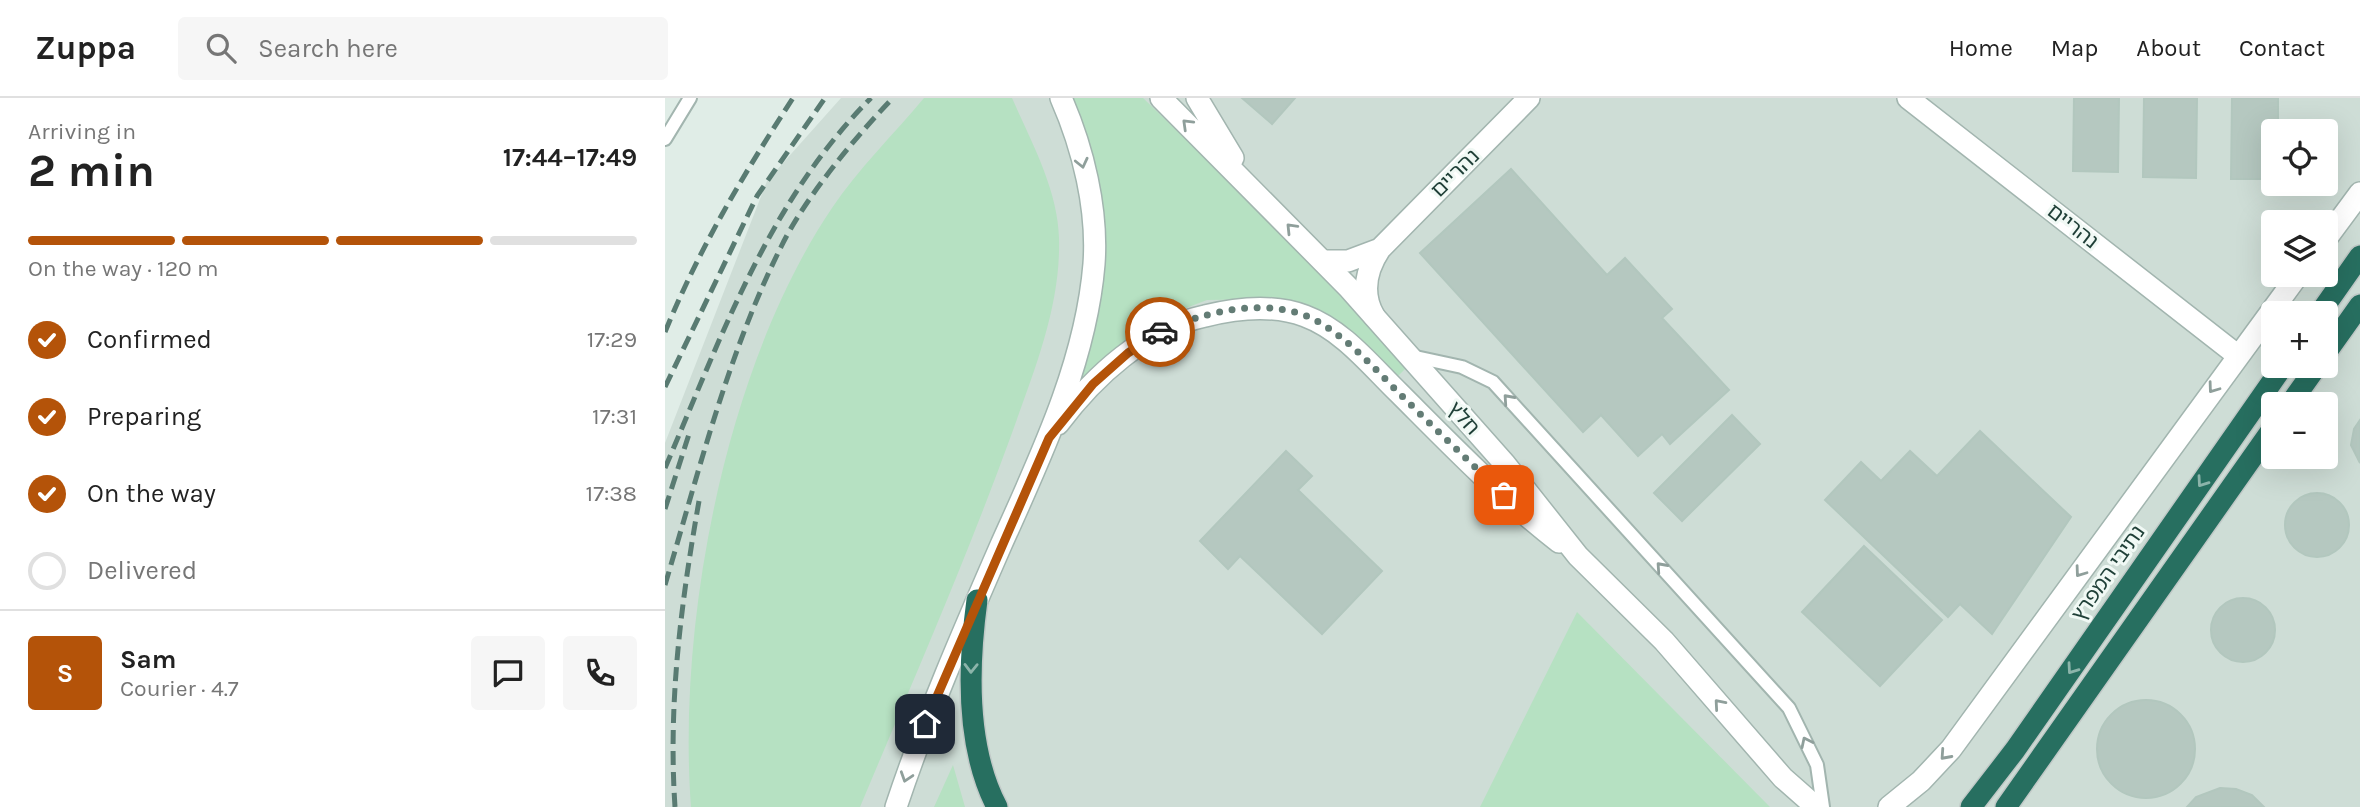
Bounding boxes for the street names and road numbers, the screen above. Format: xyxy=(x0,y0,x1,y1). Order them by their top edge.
street label: נהריים xyxy=(1426,144,1484,202)
street label: נהריים xyxy=(2043,199,2103,253)
street label: חלץ xyxy=(1443,397,1485,439)
street label: נתיבי המפרץ xyxy=(2066,521,2150,625)

